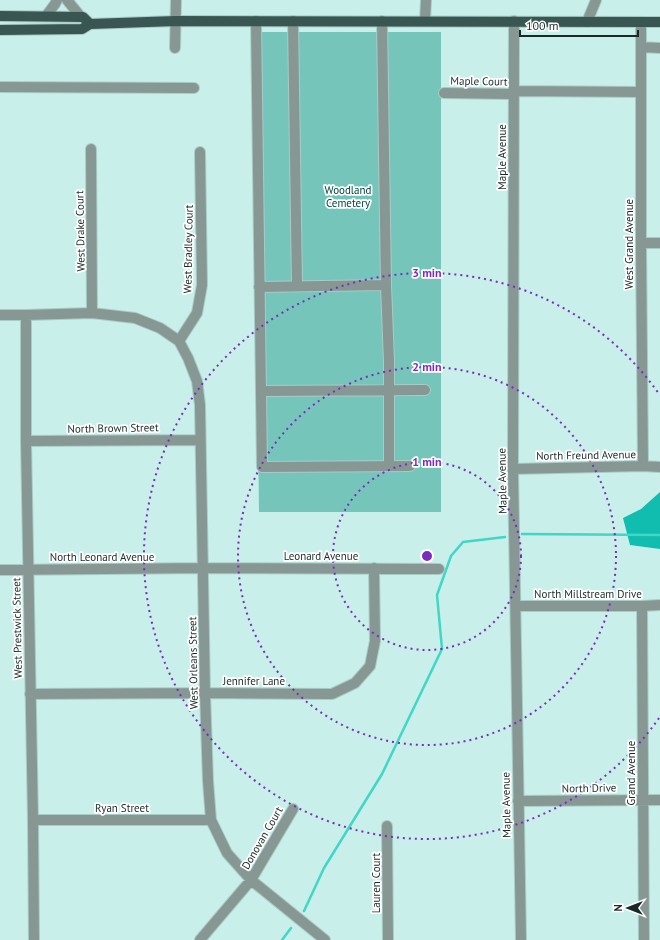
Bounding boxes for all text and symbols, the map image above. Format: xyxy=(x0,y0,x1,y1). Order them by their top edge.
scale bar xyxy=(520,12,638,38)
text: 100 m xyxy=(526,18,559,33)
street label: Maple Court xyxy=(450,74,508,89)
street label: Maple Avenue xyxy=(495,124,509,190)
park label: Woodland Cemetery xyxy=(325,183,372,210)
street label: West Drake Court xyxy=(72,190,88,272)
street label: West Grand Avenue xyxy=(622,198,636,289)
street label: West Bradley Court xyxy=(180,204,196,294)
text: 3 min xyxy=(412,265,442,280)
text: 2 min xyxy=(412,359,442,374)
street label: North Brown Street xyxy=(67,420,159,436)
street label: North Freund Avenue xyxy=(536,447,636,463)
street label: Maple Avenue xyxy=(494,448,510,514)
text: 1 min xyxy=(412,454,442,469)
street label: Leonard Avenue xyxy=(284,549,359,563)
centre of rings xyxy=(420,549,434,563)
street label: North Leonard Avenue xyxy=(50,550,155,564)
street label: West Prestwick Street xyxy=(9,577,25,679)
street label: North Millstream Drive xyxy=(534,587,642,601)
street label: West Orleans Street xyxy=(185,616,201,709)
street label: Jennifer Lane xyxy=(222,674,285,688)
street label: Grand Avenue xyxy=(624,740,638,805)
street label: Maple Avenue xyxy=(498,772,514,838)
street label: North Drive xyxy=(562,781,617,795)
street label: Ryan Street xyxy=(95,801,149,815)
street label: Donovan Court xyxy=(238,804,286,872)
street label: Lauren Court xyxy=(369,852,383,913)
north arrow xyxy=(608,888,648,928)
text: N xyxy=(611,904,625,912)

